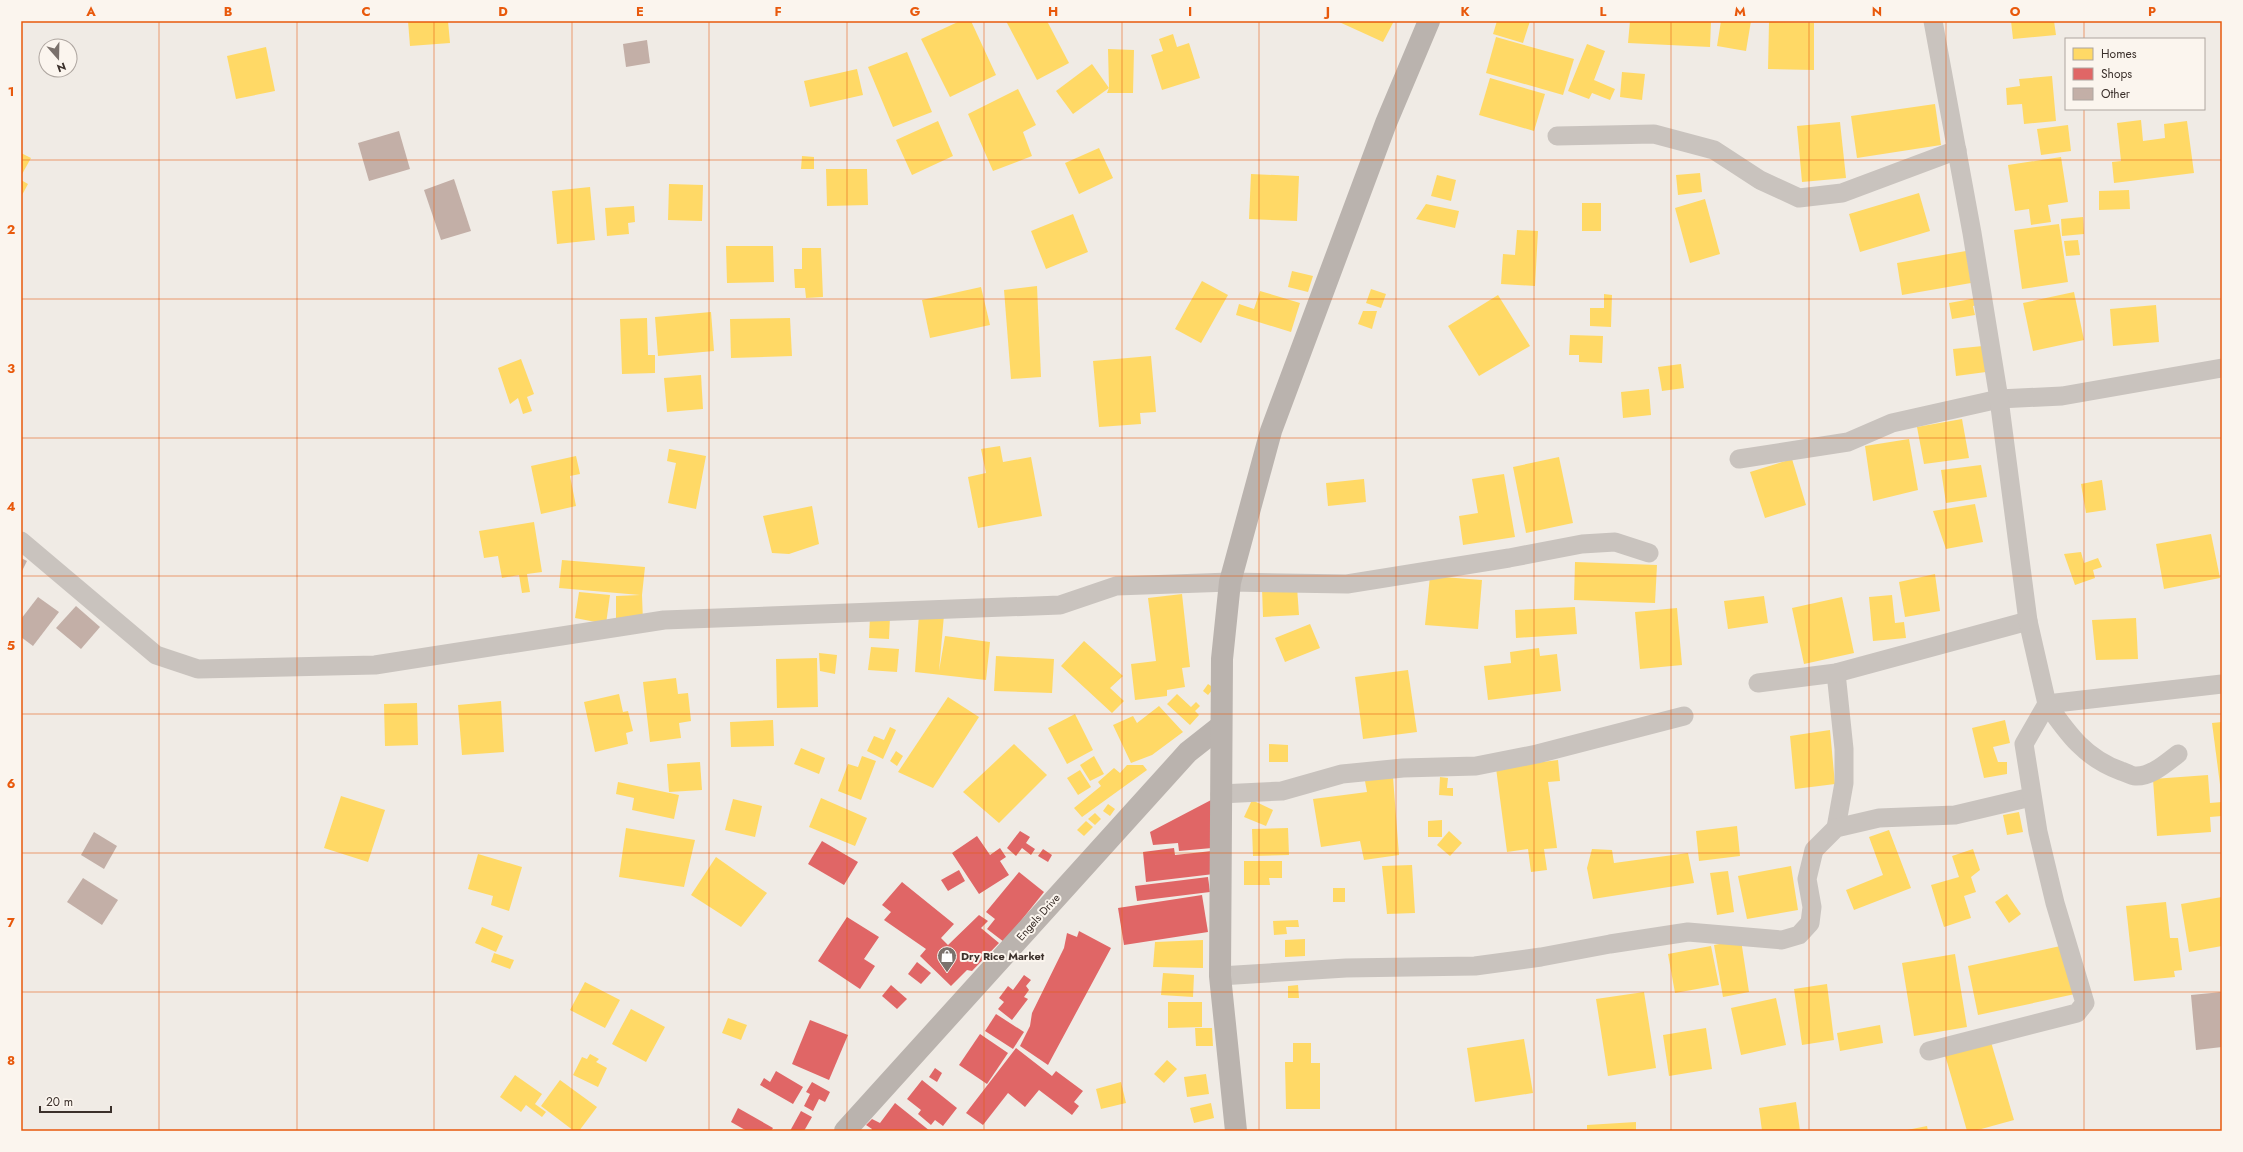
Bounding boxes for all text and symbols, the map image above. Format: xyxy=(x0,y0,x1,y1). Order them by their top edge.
text: A xyxy=(85,2,96,21)
text: B xyxy=(224,2,233,21)
text: C xyxy=(361,2,371,21)
text: D xyxy=(498,2,508,21)
text: E xyxy=(636,2,644,21)
text: F xyxy=(774,2,782,21)
text: G xyxy=(910,2,921,21)
text: H xyxy=(1048,2,1058,21)
text: I xyxy=(1188,2,1192,21)
text: J xyxy=(1323,2,1330,21)
text: K xyxy=(1460,2,1470,21)
text: L xyxy=(1600,2,1607,21)
text: M xyxy=(1734,2,1746,21)
text: N xyxy=(1872,2,1882,21)
text: O xyxy=(2010,2,2021,21)
text: P xyxy=(2148,2,2156,21)
north arrow xyxy=(38,38,78,78)
legend xyxy=(2065,38,2205,110)
text: Homes xyxy=(2101,45,2137,63)
text: N xyxy=(55,58,68,76)
text: Shops xyxy=(2101,65,2132,83)
text: 1 xyxy=(8,82,14,101)
text: Other xyxy=(2101,85,2131,103)
text: 2 xyxy=(7,220,15,239)
text: 3 xyxy=(7,359,15,378)
text: 4 xyxy=(6,497,16,516)
text: 5 xyxy=(7,636,15,655)
text: 6 xyxy=(7,774,16,793)
street label: Engels Drive xyxy=(1012,890,1064,944)
text: 7 xyxy=(7,913,15,932)
shop icon: Dry Rice Market xyxy=(936,945,958,973)
place label: Dry Rice Market xyxy=(961,948,1045,964)
text: 8 xyxy=(7,1051,15,1070)
scale bar xyxy=(40,1088,111,1114)
text: 20 m xyxy=(46,1093,73,1111)

